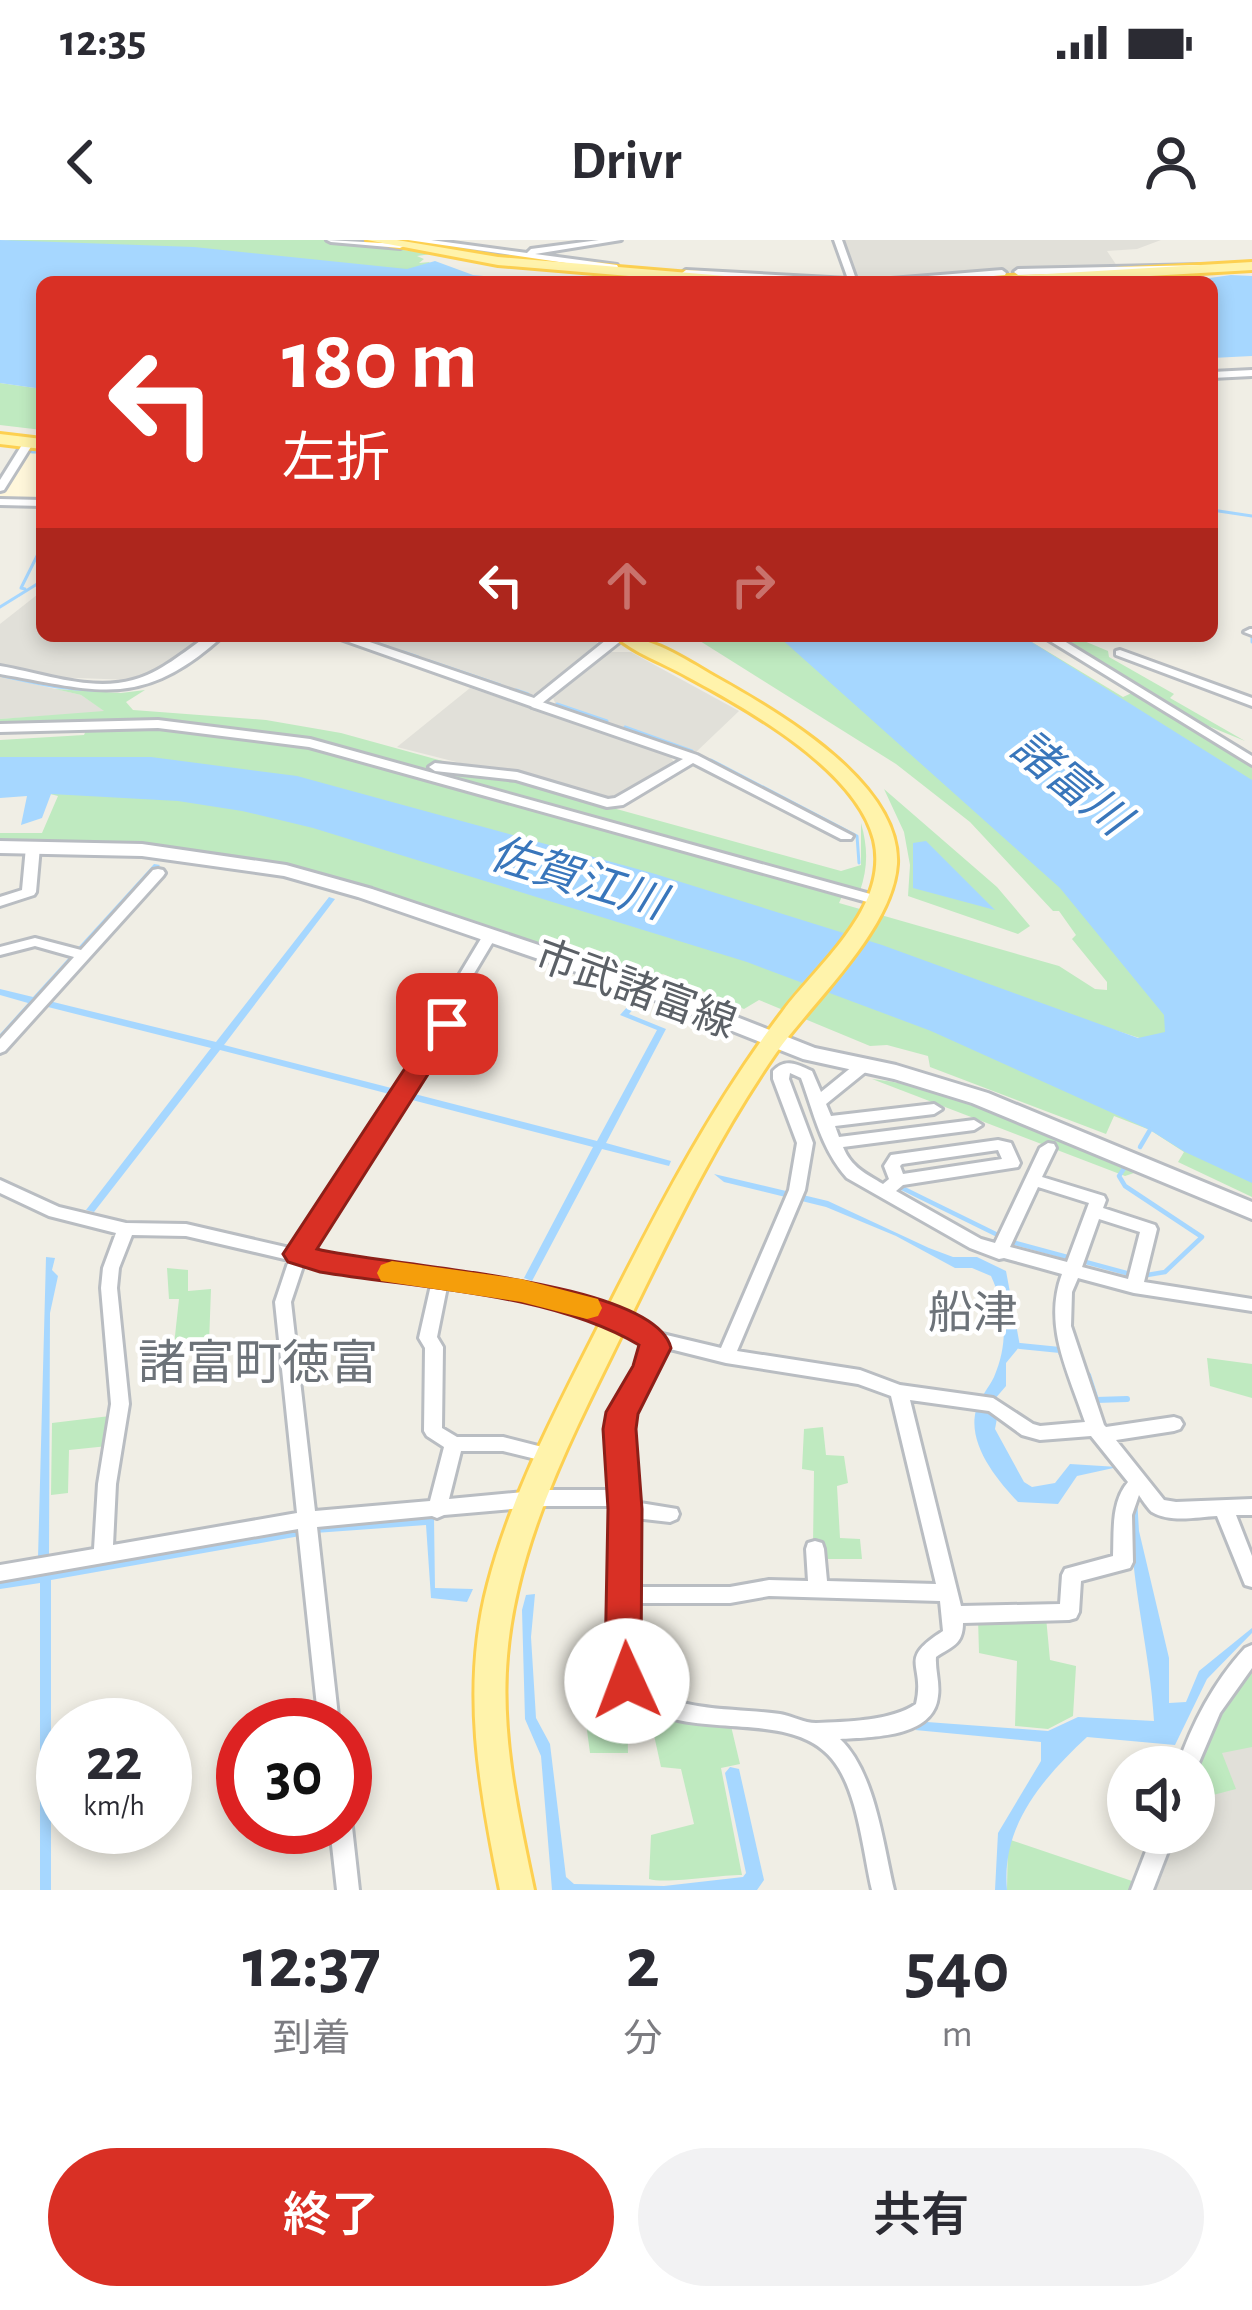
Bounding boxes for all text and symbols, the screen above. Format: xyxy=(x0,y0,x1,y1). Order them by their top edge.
text: 12:35 xyxy=(60,19,147,64)
icon: back xyxy=(48,129,114,195)
icon: person xyxy=(1138,129,1204,195)
text: Drivr xyxy=(571,135,681,189)
text: 180 m xyxy=(282,320,478,404)
icon: left xyxy=(84,324,240,480)
text: 左折 xyxy=(282,433,390,487)
icon: left xyxy=(468,552,534,618)
icon: ahead xyxy=(594,552,660,618)
icon: right xyxy=(720,552,786,618)
water label: 諸富川 xyxy=(1003,722,1140,846)
water label: 佐賀江川 xyxy=(485,830,674,928)
street label: 市武諸富線 xyxy=(529,932,742,1046)
pin xyxy=(396,973,498,1075)
icon: arrive xyxy=(414,991,480,1057)
district label: 船津 xyxy=(928,1290,1018,1337)
district label: 諸富町徳富 xyxy=(138,1338,378,1389)
position arrow xyxy=(564,1618,690,1744)
speed limit sign: 30 xyxy=(216,1698,372,1854)
text: 22 xyxy=(86,1731,142,1791)
map controls xyxy=(1107,1746,1215,1854)
button: sound xyxy=(1107,1746,1215,1854)
text: km/h xyxy=(83,1791,145,1821)
text: 12:37 xyxy=(242,1928,381,2000)
text: 2 xyxy=(626,1928,660,2000)
text: 540 xyxy=(905,1933,1010,2005)
text: m xyxy=(942,2015,973,2054)
text: 到着 xyxy=(273,2020,351,2059)
text: 分 xyxy=(623,2020,662,2059)
button: 終了 xyxy=(48,2148,614,2286)
button: 共有 xyxy=(638,2148,1204,2286)

